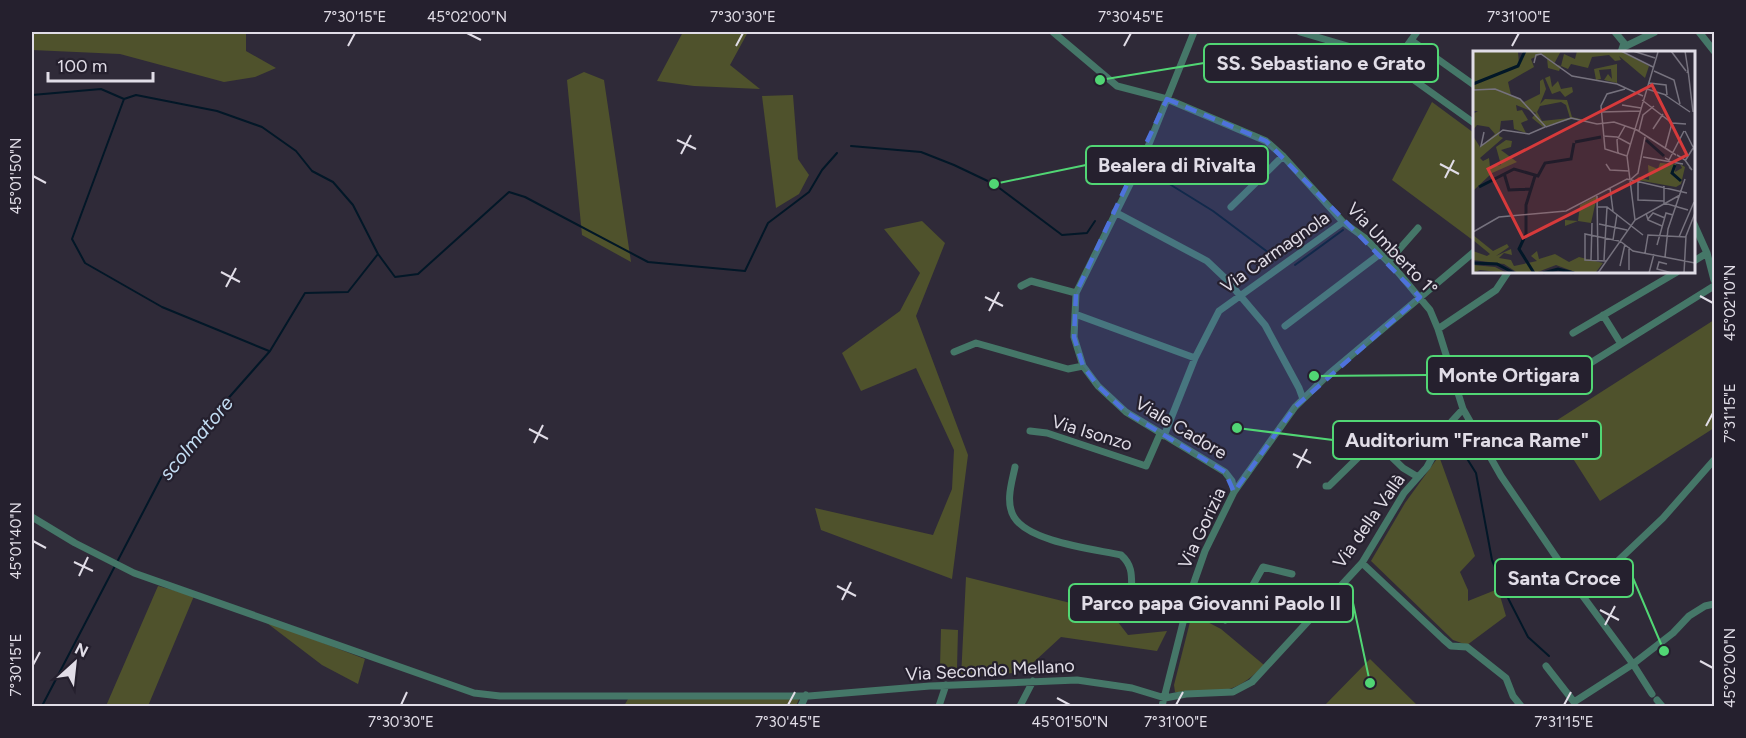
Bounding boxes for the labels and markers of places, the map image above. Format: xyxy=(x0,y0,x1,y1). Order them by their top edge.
callout: SS. Sebastiano e Grato xyxy=(1204,44,1438,82)
callout: Bealera di Rivalta xyxy=(1086,146,1268,184)
callout: Monte Ortigara xyxy=(1427,356,1592,394)
callout: Auditorium "Franca Rame" xyxy=(1333,421,1601,459)
callout: Santa Croce xyxy=(1495,559,1633,597)
callout: Parco papa Giovanni Paolo II xyxy=(1069,584,1353,622)

